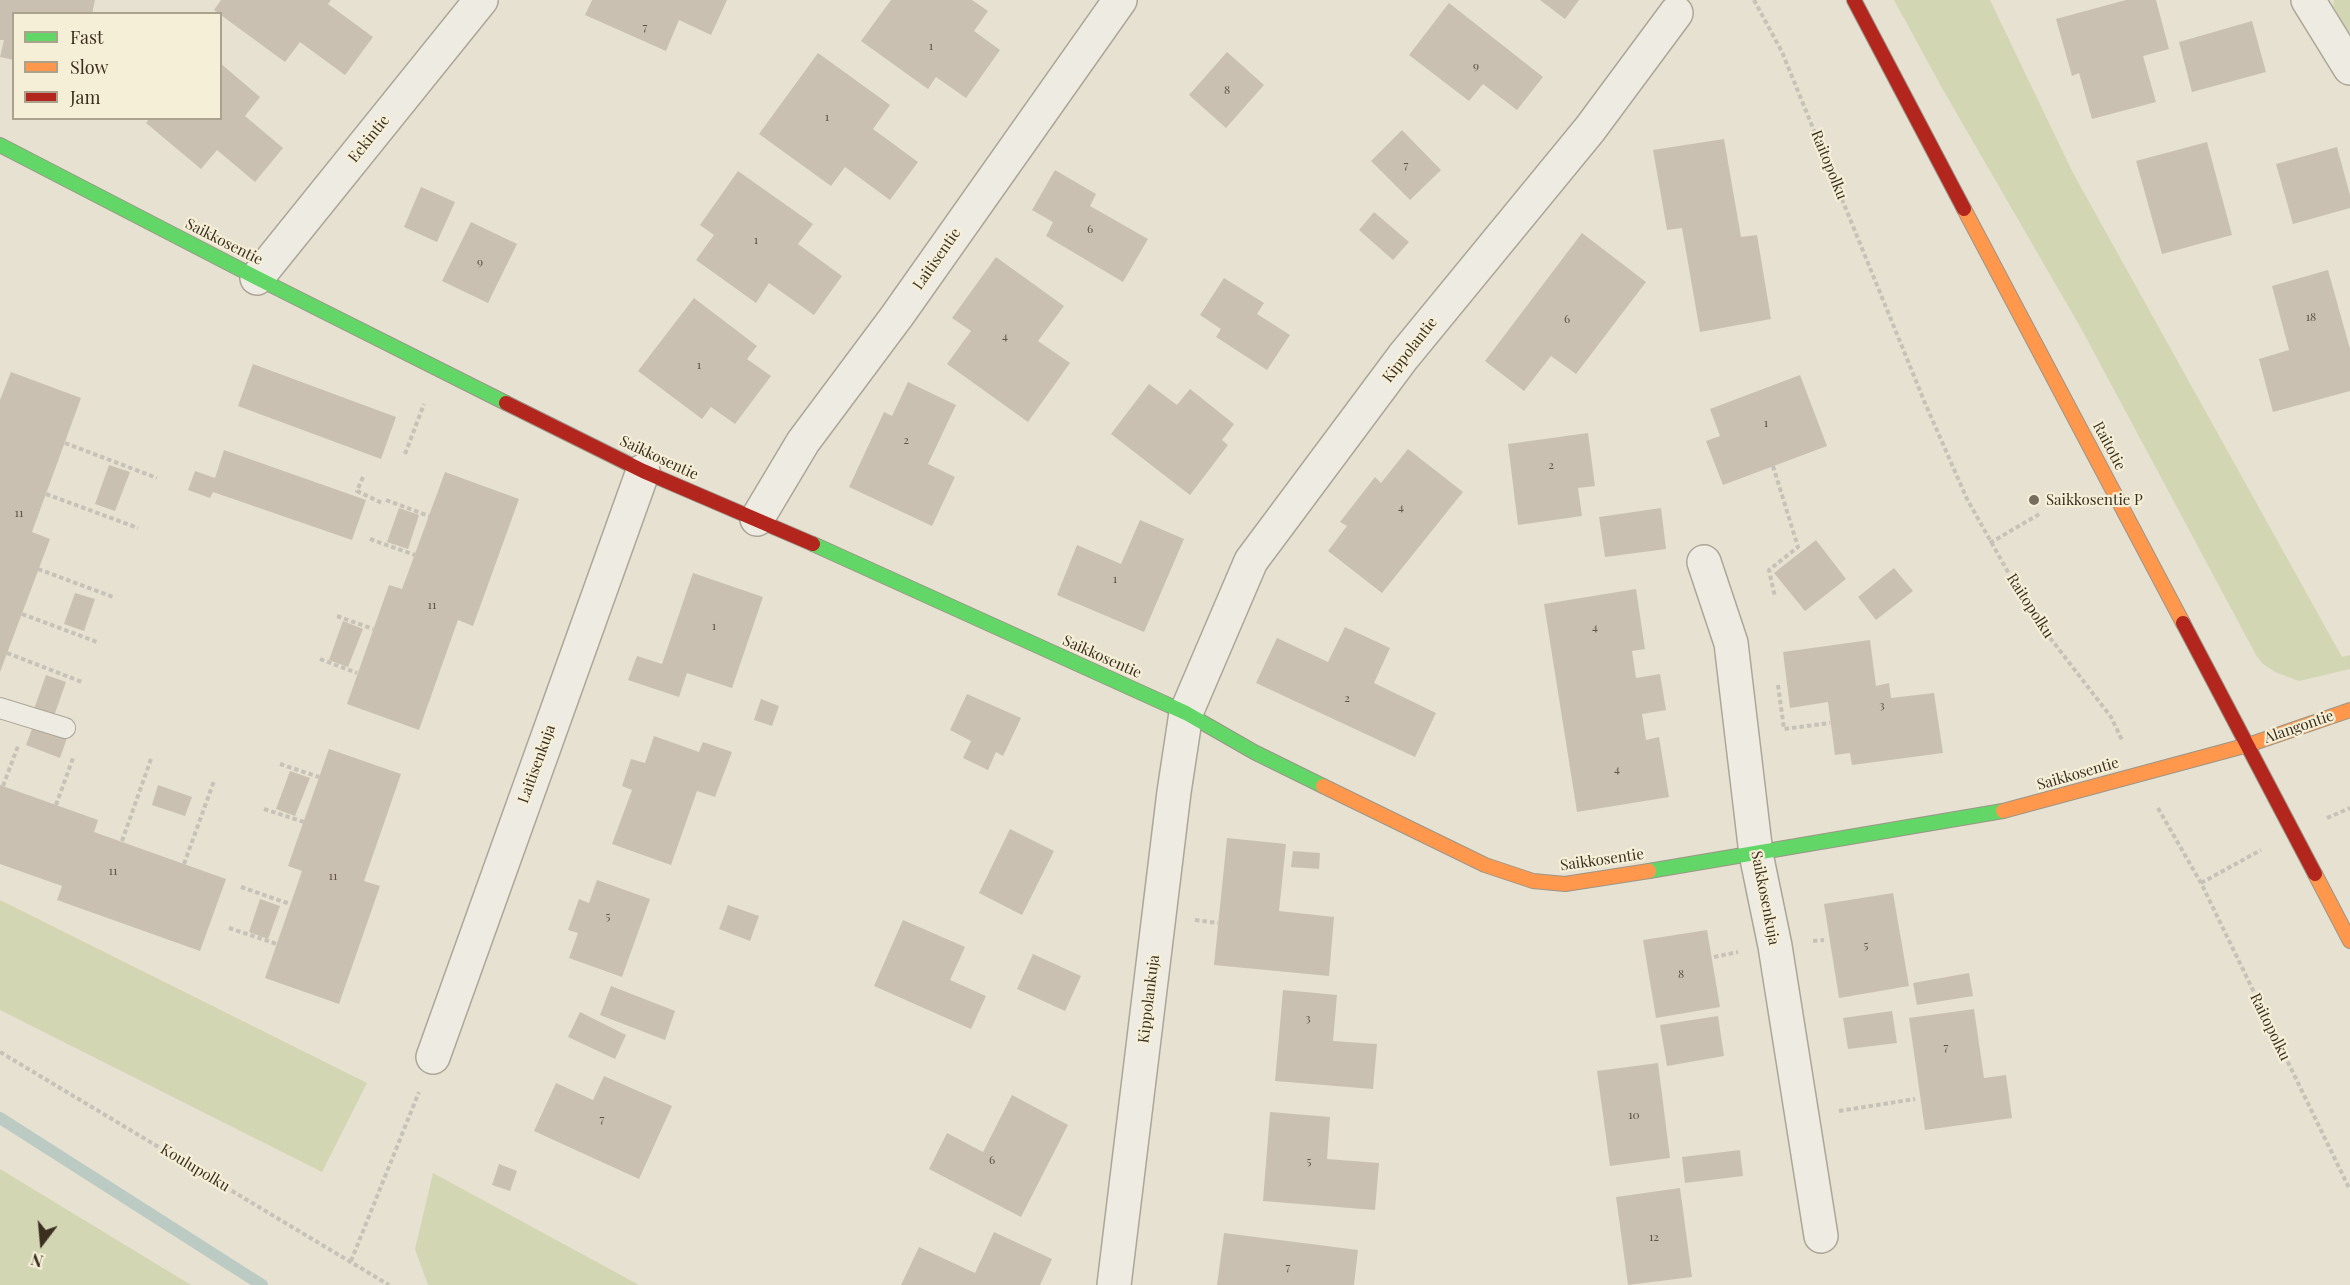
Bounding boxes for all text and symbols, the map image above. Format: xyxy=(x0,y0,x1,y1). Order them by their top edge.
legend xyxy=(12,12,222,120)
house number: 7 xyxy=(643,20,647,34)
text: Fast xyxy=(70,25,103,49)
house number: 1 xyxy=(929,39,933,53)
text: Slow xyxy=(70,55,108,79)
house number: 9 xyxy=(1473,59,1479,73)
house number: 8 xyxy=(1224,83,1230,97)
text: Jam xyxy=(70,85,100,109)
house number: 1 xyxy=(825,110,829,124)
street label: Eekintie xyxy=(345,112,393,166)
street label: Raitopolku xyxy=(1807,128,1851,202)
house number: 7 xyxy=(1404,158,1408,172)
street label: Saikkosentie xyxy=(182,215,266,269)
house number: 6 xyxy=(1087,222,1093,236)
street label: Laitisentie xyxy=(909,225,965,293)
house number: 1 xyxy=(754,233,758,247)
house number: 9 xyxy=(477,255,483,269)
house number: 18 xyxy=(2306,310,2316,324)
house number: 6 xyxy=(1564,312,1570,326)
street label: Kippolantie xyxy=(1379,314,1441,386)
house number: 4 xyxy=(1002,329,1008,343)
house number: 1 xyxy=(697,358,701,372)
house number: 1 xyxy=(1764,416,1768,430)
street label: Raitotie xyxy=(2089,419,2129,473)
street label: Saikkosentie xyxy=(617,432,701,484)
house number: 2 xyxy=(903,433,909,447)
house number: 2 xyxy=(1548,458,1554,472)
place label: Saikkosentie P xyxy=(2046,491,2143,509)
marker: Saikkosentie P xyxy=(2027,493,2041,507)
house number: 4 xyxy=(1398,500,1404,514)
house number: 11 xyxy=(15,506,23,520)
street label: Raitopolku xyxy=(2003,570,2057,642)
house number: 1 xyxy=(1113,572,1117,586)
house number: 11 xyxy=(428,598,436,612)
house number: 1 xyxy=(712,619,716,633)
house number: 4 xyxy=(1592,620,1598,634)
street label: Saikkosentie xyxy=(1060,632,1144,682)
house number: 2 xyxy=(1344,691,1350,705)
house number: 3 xyxy=(1879,698,1885,712)
street label: Alangontie xyxy=(2262,707,2336,747)
street label: Laitisenkuja xyxy=(515,722,559,806)
street label: Saikkosentie xyxy=(2035,754,2121,794)
house number: 4 xyxy=(1614,762,1620,776)
street label: Saikkosentie xyxy=(1559,845,1645,875)
street label: Saikkosenkuja xyxy=(1747,849,1783,947)
house number: 11 xyxy=(109,864,117,878)
house number: 11 xyxy=(329,869,337,883)
house number: 5 xyxy=(606,909,610,923)
house number: 5 xyxy=(1864,938,1868,952)
street label: Kippolankuja xyxy=(1135,954,1163,1044)
house number: 8 xyxy=(1678,967,1684,981)
street label: Raitopolku xyxy=(2246,990,2294,1064)
house number: 3 xyxy=(1305,1011,1311,1025)
house number: 7 xyxy=(1944,1040,1948,1054)
house number: 10 xyxy=(1628,1108,1640,1122)
house number: 7 xyxy=(600,1112,604,1126)
street label: Koulupolku xyxy=(157,1140,233,1196)
house number: 6 xyxy=(989,1153,995,1167)
house number: 5 xyxy=(1307,1154,1311,1168)
north arrow xyxy=(12,1213,72,1273)
house number: 12 xyxy=(1649,1230,1659,1244)
text: N xyxy=(28,1249,45,1272)
house number: 7 xyxy=(1286,1260,1290,1274)

